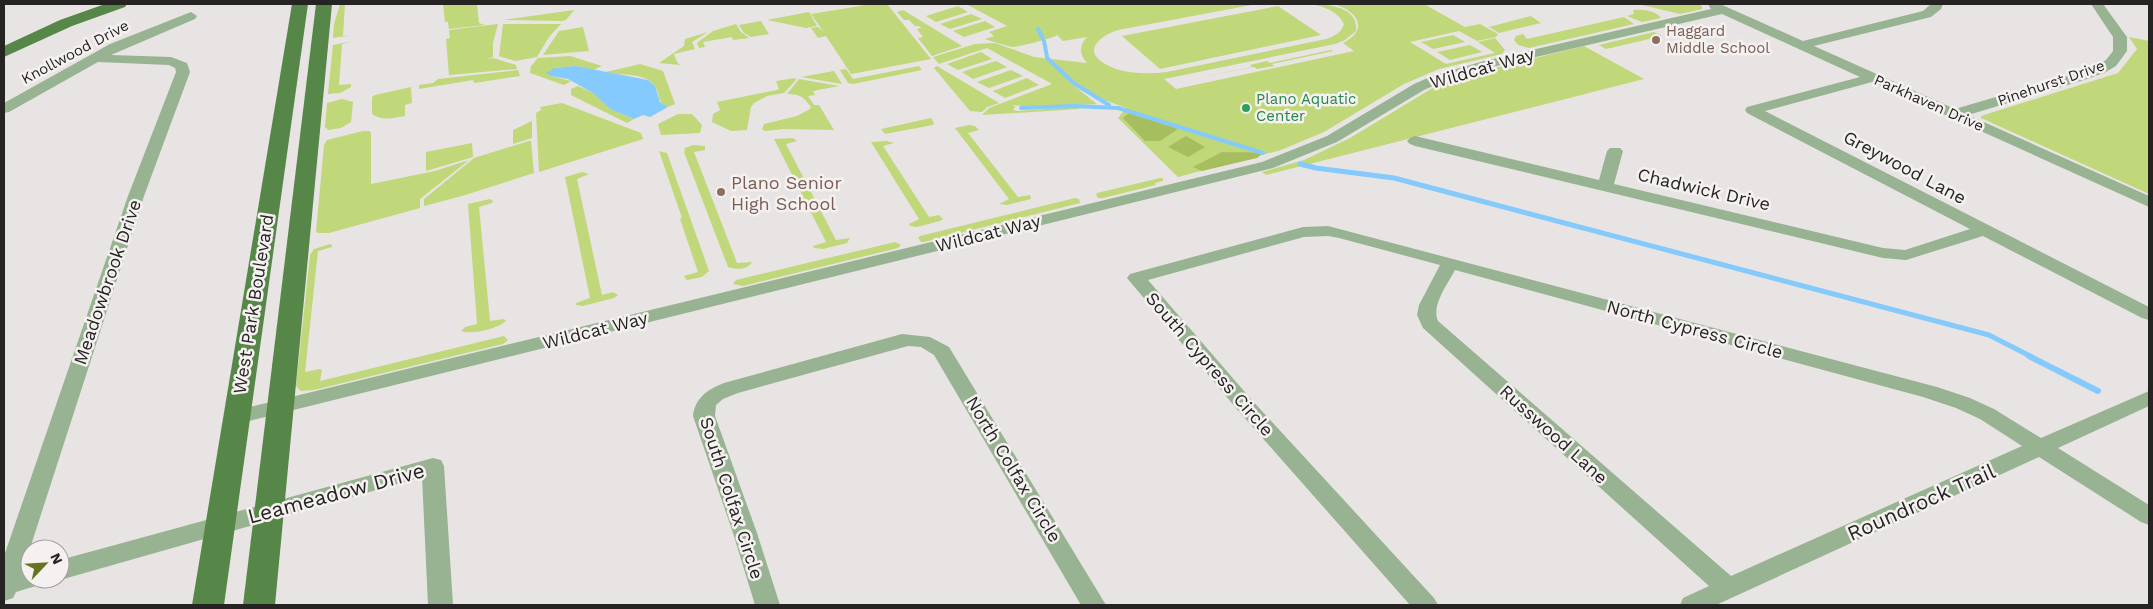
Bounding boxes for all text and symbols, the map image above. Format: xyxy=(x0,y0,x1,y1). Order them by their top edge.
street label: Knollwood Drive xyxy=(18,16,132,88)
place label: Haggard Middle School xyxy=(1666,22,1770,57)
marker: Haggard Middle School xyxy=(1650,34,1662,46)
street label: Wildcat Way xyxy=(1427,43,1537,93)
street label: Pinehurst Drive xyxy=(1995,56,2107,110)
street label: Parkhaven Drive xyxy=(1871,71,1987,135)
place label: Plano Aquatic Center xyxy=(1256,90,1356,125)
marker: Plano Aquatic Center xyxy=(1240,102,1252,114)
street label: Greywood Lane xyxy=(1840,126,1970,208)
street label: Chadwick Drive xyxy=(1636,164,1772,214)
place label: Plano Senior High School xyxy=(731,172,842,214)
marker: Plano Senior High School xyxy=(715,186,727,198)
street label: Meadowbrook Drive xyxy=(69,197,145,367)
street label: Wildcat Way xyxy=(933,210,1043,256)
street label: West Park Boulevard xyxy=(228,213,278,395)
street label: South Cypress Circle xyxy=(1142,288,1278,440)
street label: North Cypress Circle xyxy=(1605,295,1785,363)
street label: Wildcat Way xyxy=(540,307,650,353)
street label: Russwood Lane xyxy=(1496,380,1612,488)
street label: North Colfax Circle xyxy=(962,392,1066,546)
street label: South Colfax Circle xyxy=(696,414,768,582)
street label: Leameadow Drive xyxy=(245,457,427,529)
street label: Roundrock Trail xyxy=(1843,458,1999,546)
north arrow xyxy=(20,539,70,589)
text: N xyxy=(47,550,66,567)

